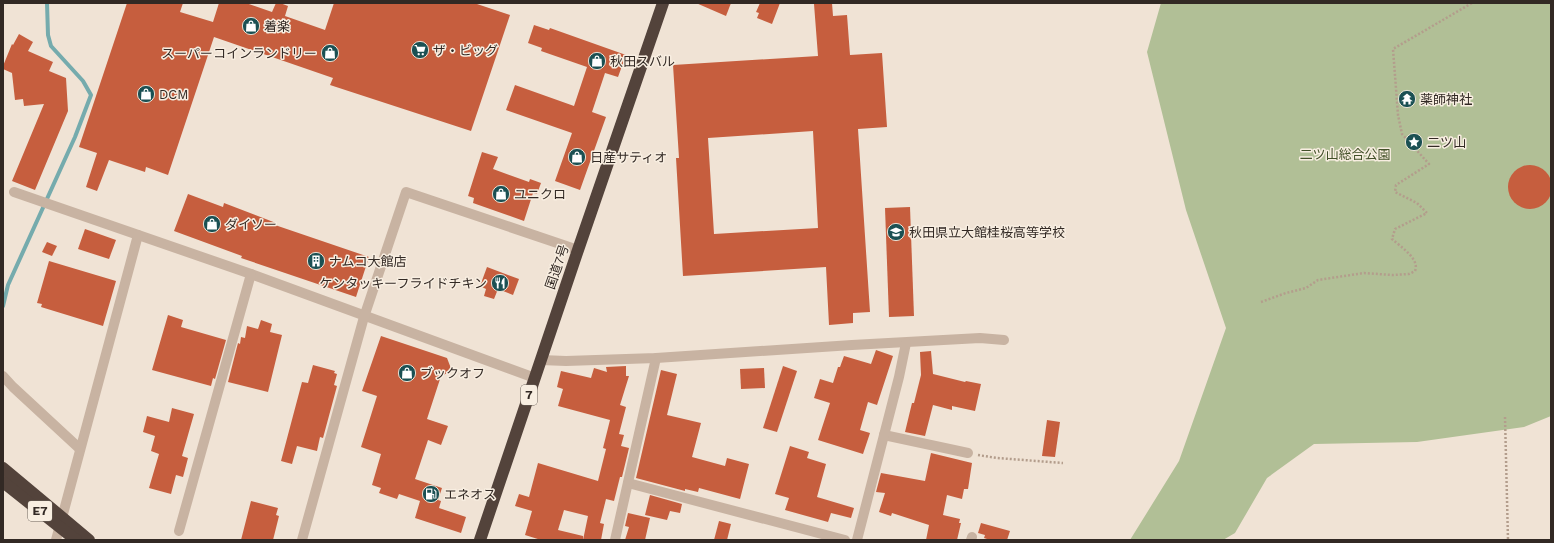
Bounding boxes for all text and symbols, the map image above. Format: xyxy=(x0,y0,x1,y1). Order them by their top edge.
shop icon: 着楽 xyxy=(241,16,261,36)
place label: 着楽 xyxy=(264,19,290,34)
supermarket icon: ザ・ビッグ xyxy=(410,40,430,60)
shop icon: スーパーコインランドリー xyxy=(320,43,340,63)
place label: ザ・ビッグ xyxy=(433,43,498,58)
place label: スーパーコインランドリー xyxy=(161,46,317,61)
shop icon: 秋田スバル xyxy=(587,51,607,71)
place label: 秋田スバル xyxy=(610,54,675,69)
shop icon: DCM xyxy=(136,84,156,104)
place label: DCM xyxy=(159,87,188,102)
temple icon: 薬師神社 xyxy=(1397,89,1417,109)
place label: 薬師神社 xyxy=(1420,92,1472,107)
place icon: 二ツ山 xyxy=(1404,132,1424,152)
place label: 二ツ山 xyxy=(1427,135,1466,150)
shop icon: 日産サティオ xyxy=(567,147,587,167)
park label: 二ツ山総合公園 xyxy=(1299,147,1391,162)
place label: 日産サティオ xyxy=(590,150,667,165)
shop icon: ユニクロ xyxy=(491,184,511,204)
place label: ユニクロ xyxy=(514,187,566,202)
shop icon: ダイソー xyxy=(202,214,222,234)
place label: ダイソー xyxy=(225,217,277,232)
school or university icon: 秋田県立大館桂桜高等学校 xyxy=(886,222,906,242)
place label: 秋田県立大館桂桜高等学校 xyxy=(909,225,1065,240)
street label: 国道7号 xyxy=(542,243,572,291)
building icon: ナムコ大館店 xyxy=(306,251,326,271)
place label: ナムコ大館店 xyxy=(329,254,407,269)
restaurant icon: ケンタッキーフライドチキン xyxy=(490,273,510,293)
place label: ケンタッキーフライドチキン xyxy=(320,276,487,291)
shop icon: ブックオフ xyxy=(397,363,417,383)
place label: ブックオフ xyxy=(420,366,485,381)
road number: 7 xyxy=(521,385,537,405)
fuel station icon: エネオス xyxy=(421,484,441,504)
place label: エネオス xyxy=(444,487,496,502)
road number: E7 xyxy=(28,501,52,521)

